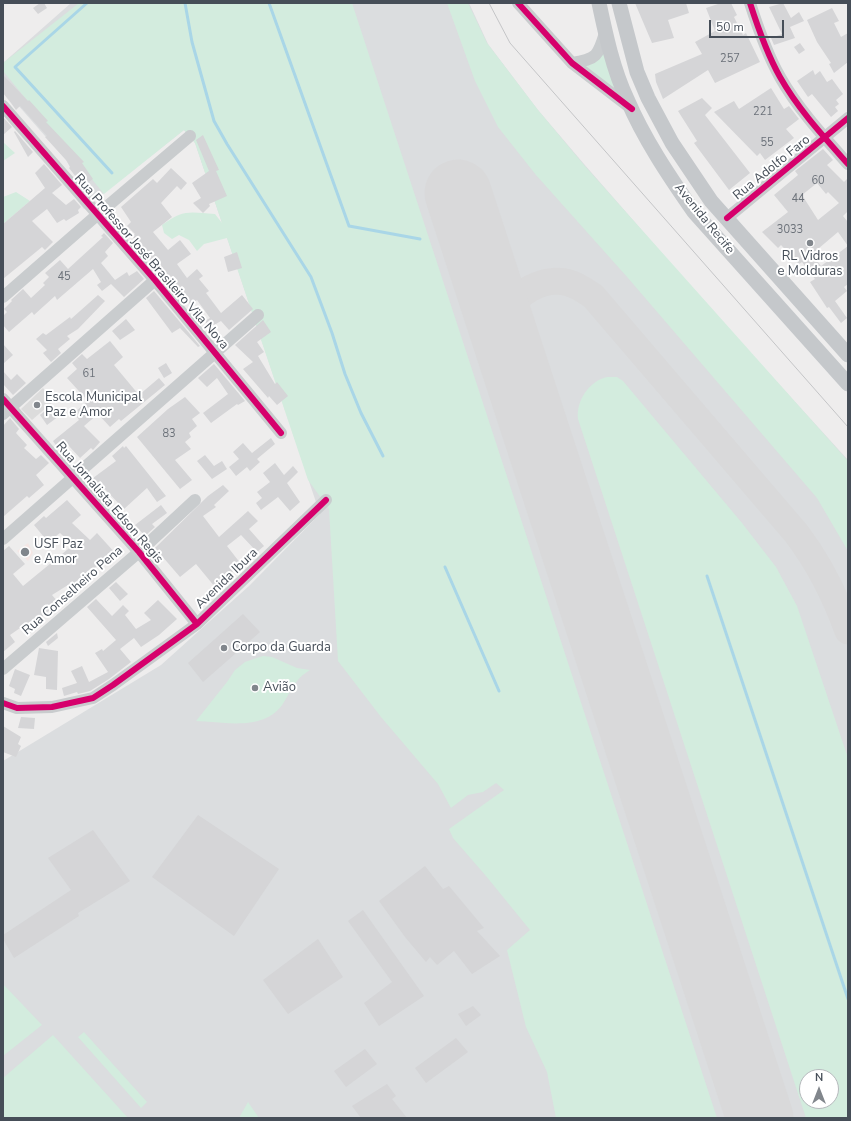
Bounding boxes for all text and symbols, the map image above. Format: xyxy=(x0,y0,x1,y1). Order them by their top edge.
scale bar xyxy=(711,12,786,38)
text: 50 m xyxy=(716,19,744,35)
house number: 257 xyxy=(720,52,740,66)
house number: 221 xyxy=(753,105,773,119)
street label: Rua Adolfo Faro xyxy=(730,132,814,204)
house number: 55 xyxy=(760,136,774,150)
street label: Rua Professor José Brasileiro Vila Nova xyxy=(71,171,231,353)
house number: 60 xyxy=(811,174,825,188)
street label: Avenida Recife xyxy=(671,181,737,257)
house number: 44 xyxy=(791,192,805,206)
house number: 3033 xyxy=(777,223,803,237)
marker: RL Vidros e Molduras xyxy=(805,238,815,248)
place label: RL Vidros e Molduras xyxy=(778,249,842,280)
house number: 45 xyxy=(57,270,71,284)
house number: 61 xyxy=(82,367,96,381)
place label: Escola Municipal Paz e Amor xyxy=(45,390,142,421)
marker: Escola Municipal Paz e Amor xyxy=(32,400,42,410)
house number: 83 xyxy=(162,427,176,441)
street label: Rua Jornalista Edson Regis xyxy=(52,439,166,567)
place label: USF Paz e Amor xyxy=(34,537,83,568)
street label: Rua Conselheiro Pena xyxy=(20,543,126,639)
street label: Avenida Ibura xyxy=(193,545,261,613)
marker: USF Paz e Amor xyxy=(19,546,31,558)
place label: Corpo da Guarda xyxy=(232,640,331,656)
marker: Corpo da Guarda xyxy=(219,643,229,653)
place label: Avião xyxy=(263,680,296,696)
marker: Avião xyxy=(250,683,260,693)
north arrow xyxy=(799,1069,839,1109)
text: N xyxy=(815,1070,823,1085)

